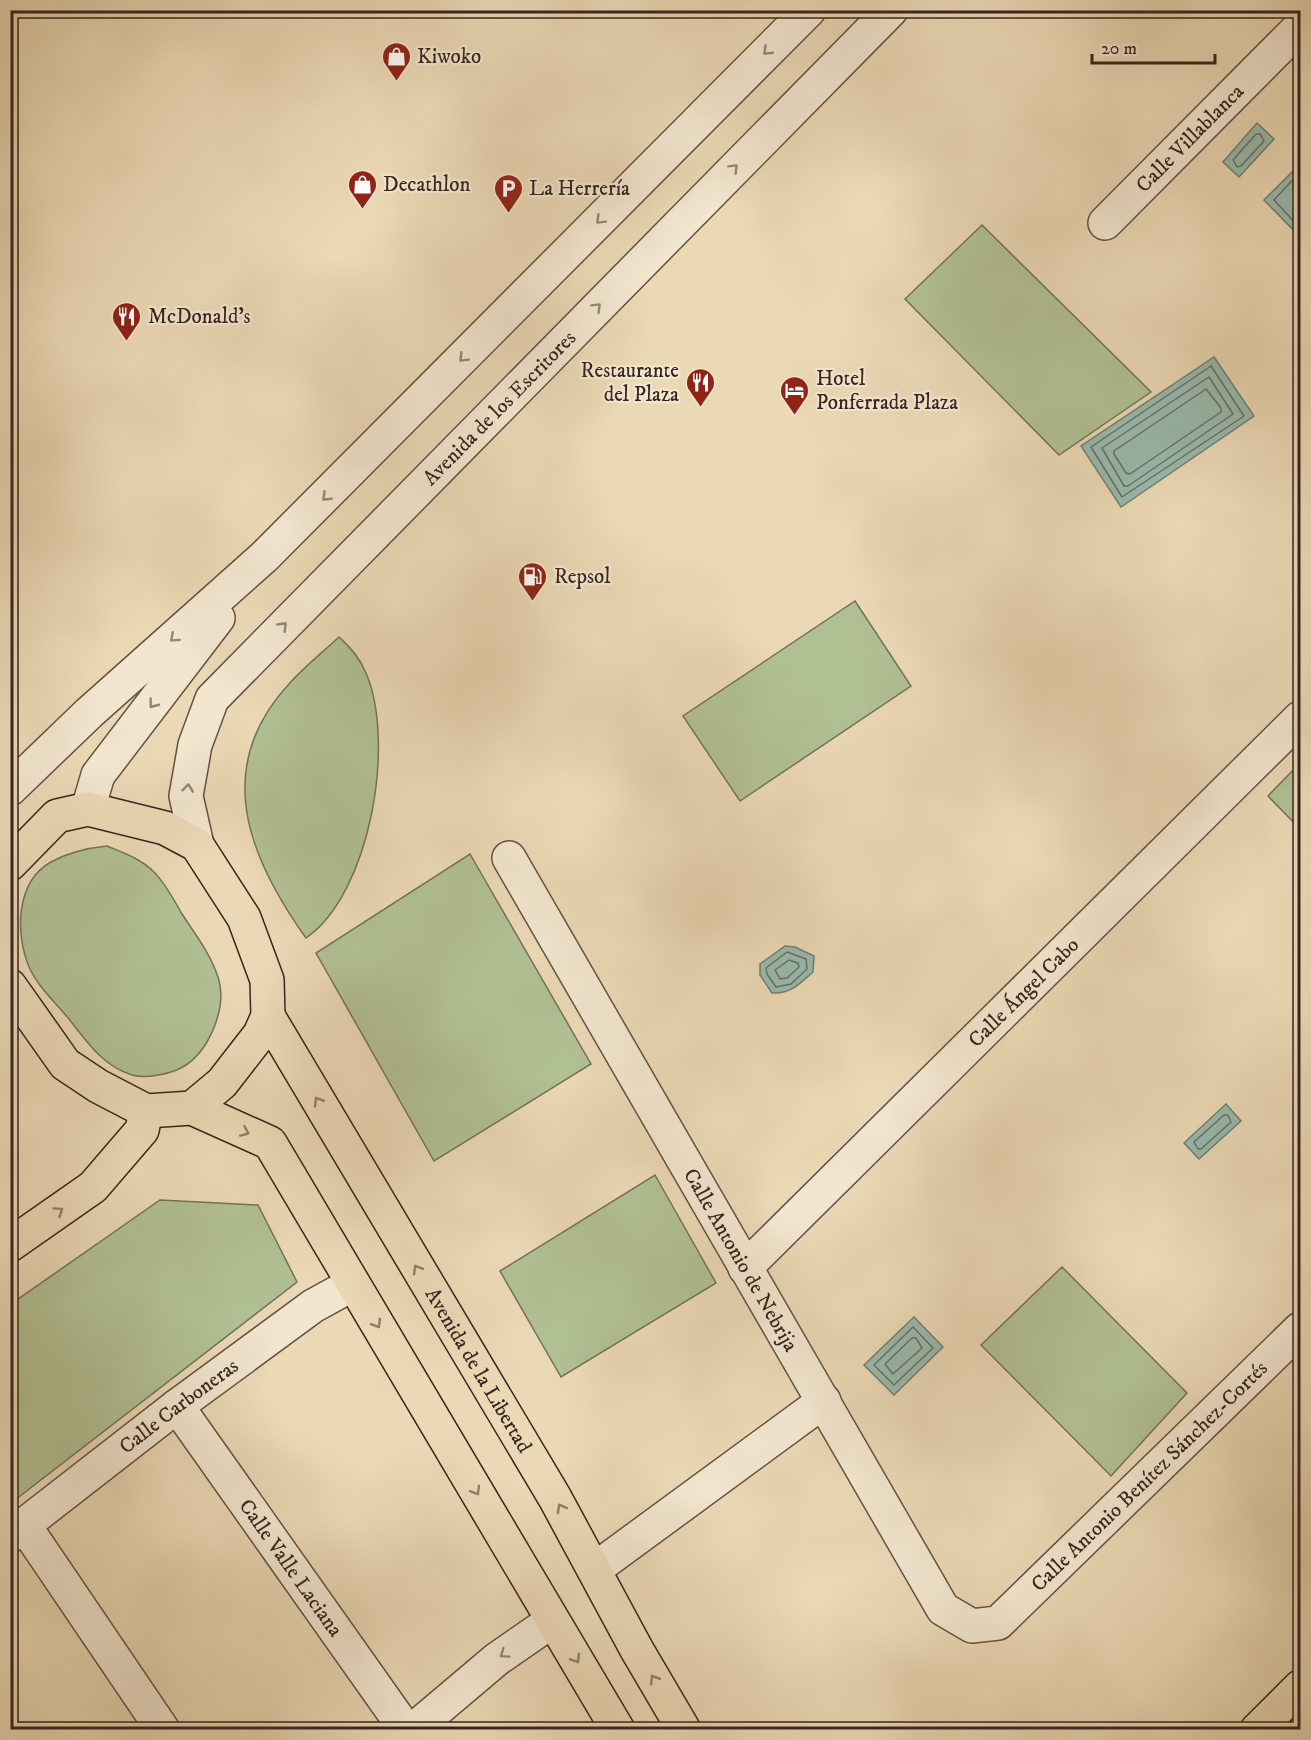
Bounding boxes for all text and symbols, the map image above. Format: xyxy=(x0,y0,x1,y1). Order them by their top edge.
scale bar xyxy=(1092,27,1215,65)
text: 20 m xyxy=(1101,38,1137,60)
shop icon: Kiwoko xyxy=(380,40,412,82)
place label: Kiwoko xyxy=(417,44,481,70)
one-way arrow xyxy=(763,44,773,55)
street label: Calle Villablanca xyxy=(1131,79,1250,198)
one-way arrow xyxy=(727,165,738,175)
shop icon: Decathlon xyxy=(346,168,378,210)
place label: Decathlon xyxy=(383,172,470,198)
parking icon: La Herrería xyxy=(492,172,524,214)
place label: La Herrería xyxy=(529,176,630,202)
one-way arrow xyxy=(597,212,608,223)
restaurant icon: McDonald's xyxy=(111,300,143,342)
place label: McDonald's xyxy=(148,304,251,330)
one-way arrow xyxy=(590,304,601,314)
street label: Avenida de los Escritores xyxy=(418,325,582,491)
one-way arrow xyxy=(460,351,471,362)
place label: Restaurante del Plaza xyxy=(581,358,679,408)
restaurant icon: Restaurante del Plaza xyxy=(684,366,716,408)
place label: Hotel Ponferrada Plaza xyxy=(816,366,958,416)
hotel icon: Hotel Ponferrada Plaza xyxy=(779,374,811,416)
one-way arrow xyxy=(322,489,333,500)
fuel station icon: Repsol xyxy=(517,560,549,602)
place label: Repsol xyxy=(554,564,611,590)
one-way arrow xyxy=(276,622,287,633)
one-way arrow xyxy=(170,631,180,642)
one-way arrow xyxy=(149,697,160,708)
one-way arrow xyxy=(181,783,194,793)
street label: Calle Ángel Cabo xyxy=(963,932,1085,1053)
one-way arrow xyxy=(313,1097,325,1107)
one-way arrow xyxy=(239,1125,250,1137)
street label: Calle Antonio de Nebrija xyxy=(677,1164,803,1357)
one-way arrow xyxy=(52,1207,63,1218)
one-way arrow xyxy=(413,1265,425,1275)
street label: Avenida de la Libertad xyxy=(419,1283,537,1458)
one-way arrow xyxy=(370,1318,381,1328)
street label: Calle Carboneras xyxy=(114,1353,244,1460)
street label: Calle Antonio Benítez Sánchez-Cortés xyxy=(1026,1356,1273,1598)
one-way arrow xyxy=(469,1485,481,1495)
street label: Calle Valle Laciana xyxy=(233,1494,348,1642)
one-way arrow xyxy=(556,1504,568,1515)
one-way arrow xyxy=(499,1647,510,1658)
one-way arrow xyxy=(568,1653,580,1663)
one-way arrow xyxy=(650,1675,662,1685)

